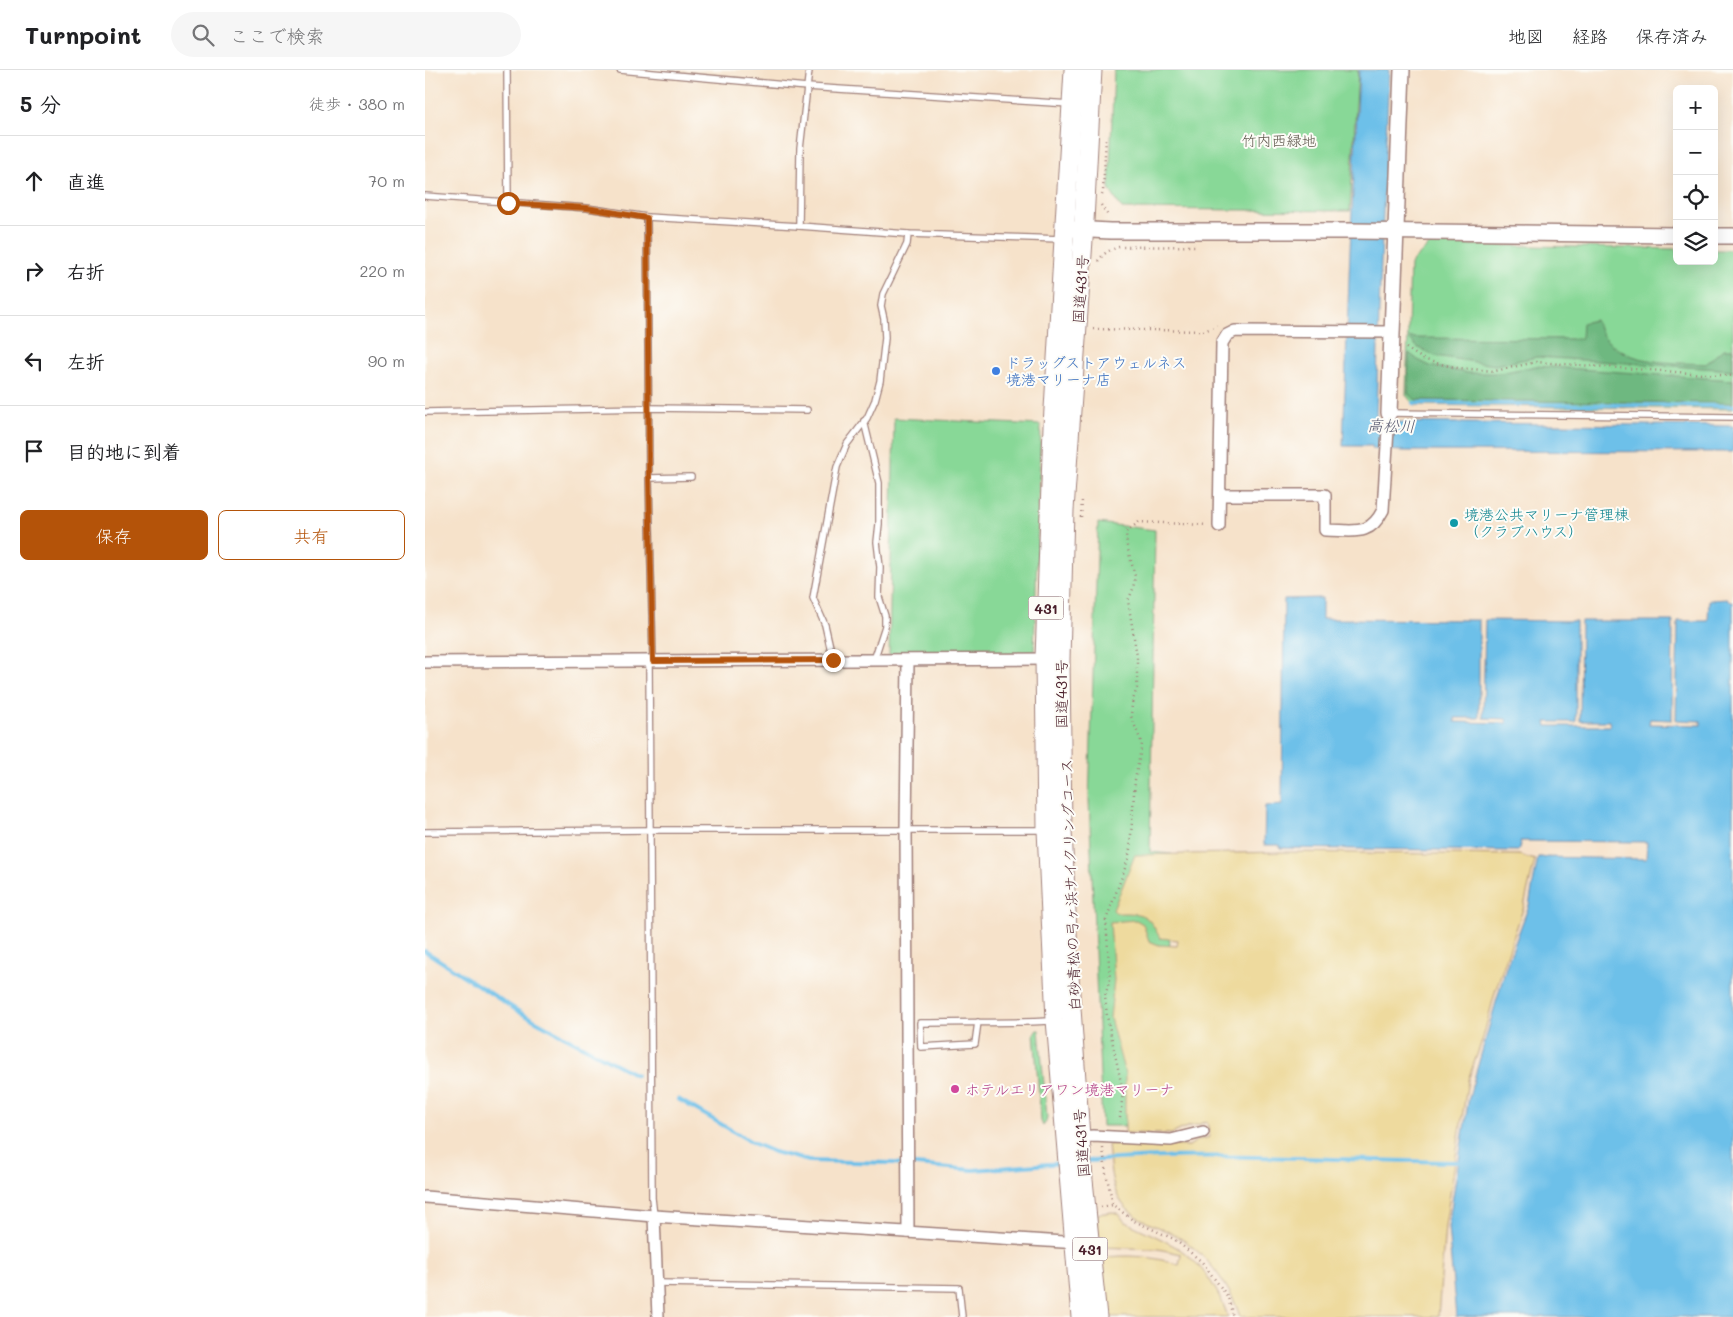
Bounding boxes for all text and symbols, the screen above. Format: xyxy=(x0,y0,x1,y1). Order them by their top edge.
search box xyxy=(171,12,521,57)
text: Turnpoint xyxy=(25,19,141,50)
icon: search xyxy=(189,21,217,49)
text: ここで検索 xyxy=(229,23,324,48)
text: 地図 xyxy=(1508,24,1544,48)
text: 経路 xyxy=(1572,24,1608,48)
text: 保存済み xyxy=(1636,24,1708,48)
map controls xyxy=(1673,85,1718,265)
button: + xyxy=(1673,85,1718,130)
text: 5 分 xyxy=(20,90,61,117)
text: 徒歩 · 380 m xyxy=(309,93,405,114)
park label: 竹内西緑地 xyxy=(1241,130,1317,150)
button: − xyxy=(1673,130,1718,175)
icon: ahead xyxy=(20,167,48,195)
text: 直進 xyxy=(67,169,105,194)
text: 70 m xyxy=(368,170,405,191)
button: locate xyxy=(1673,175,1718,220)
route start xyxy=(497,192,520,215)
button: layers xyxy=(1673,220,1718,265)
street label: 国道431号 xyxy=(1068,254,1092,324)
icon: right xyxy=(20,257,48,285)
text: 右折 xyxy=(67,259,105,284)
text: 220 m xyxy=(359,260,405,281)
icon: left xyxy=(20,347,48,375)
text: 左折 xyxy=(67,349,105,374)
text: 90 m xyxy=(368,350,405,371)
place label: ドラッグストアウェルネス 境港マリーナ店 xyxy=(1006,352,1187,389)
marker: ドラッグストアウェルネス 境港マリーナ店 xyxy=(990,365,1002,377)
water label: 高松川 xyxy=(1367,414,1415,436)
icon: arrive xyxy=(20,437,48,465)
text: 目的地に到着 xyxy=(67,439,181,464)
place label: 境港公共マリーナ管理棟 （クラブハウス） xyxy=(1464,504,1629,541)
button: 保存 xyxy=(20,510,208,560)
button: 共有 xyxy=(218,510,405,560)
marker: 境港公共マリーナ管理棟 （クラブハウス） xyxy=(1448,517,1460,529)
road number: 431 xyxy=(1029,596,1063,620)
route end xyxy=(822,649,845,672)
street label: 国道431号 xyxy=(1051,659,1071,729)
street label: 白砂青松の弓ヶ浜サイクリングコース xyxy=(1056,758,1084,1012)
place label: ホテルエリアワン境港マリーナ xyxy=(965,1079,1174,1099)
marker: ホテルエリアワン境港マリーナ xyxy=(949,1083,961,1095)
street label: 国道431号 xyxy=(1069,1108,1093,1178)
road number: 431 xyxy=(1073,1238,1107,1260)

